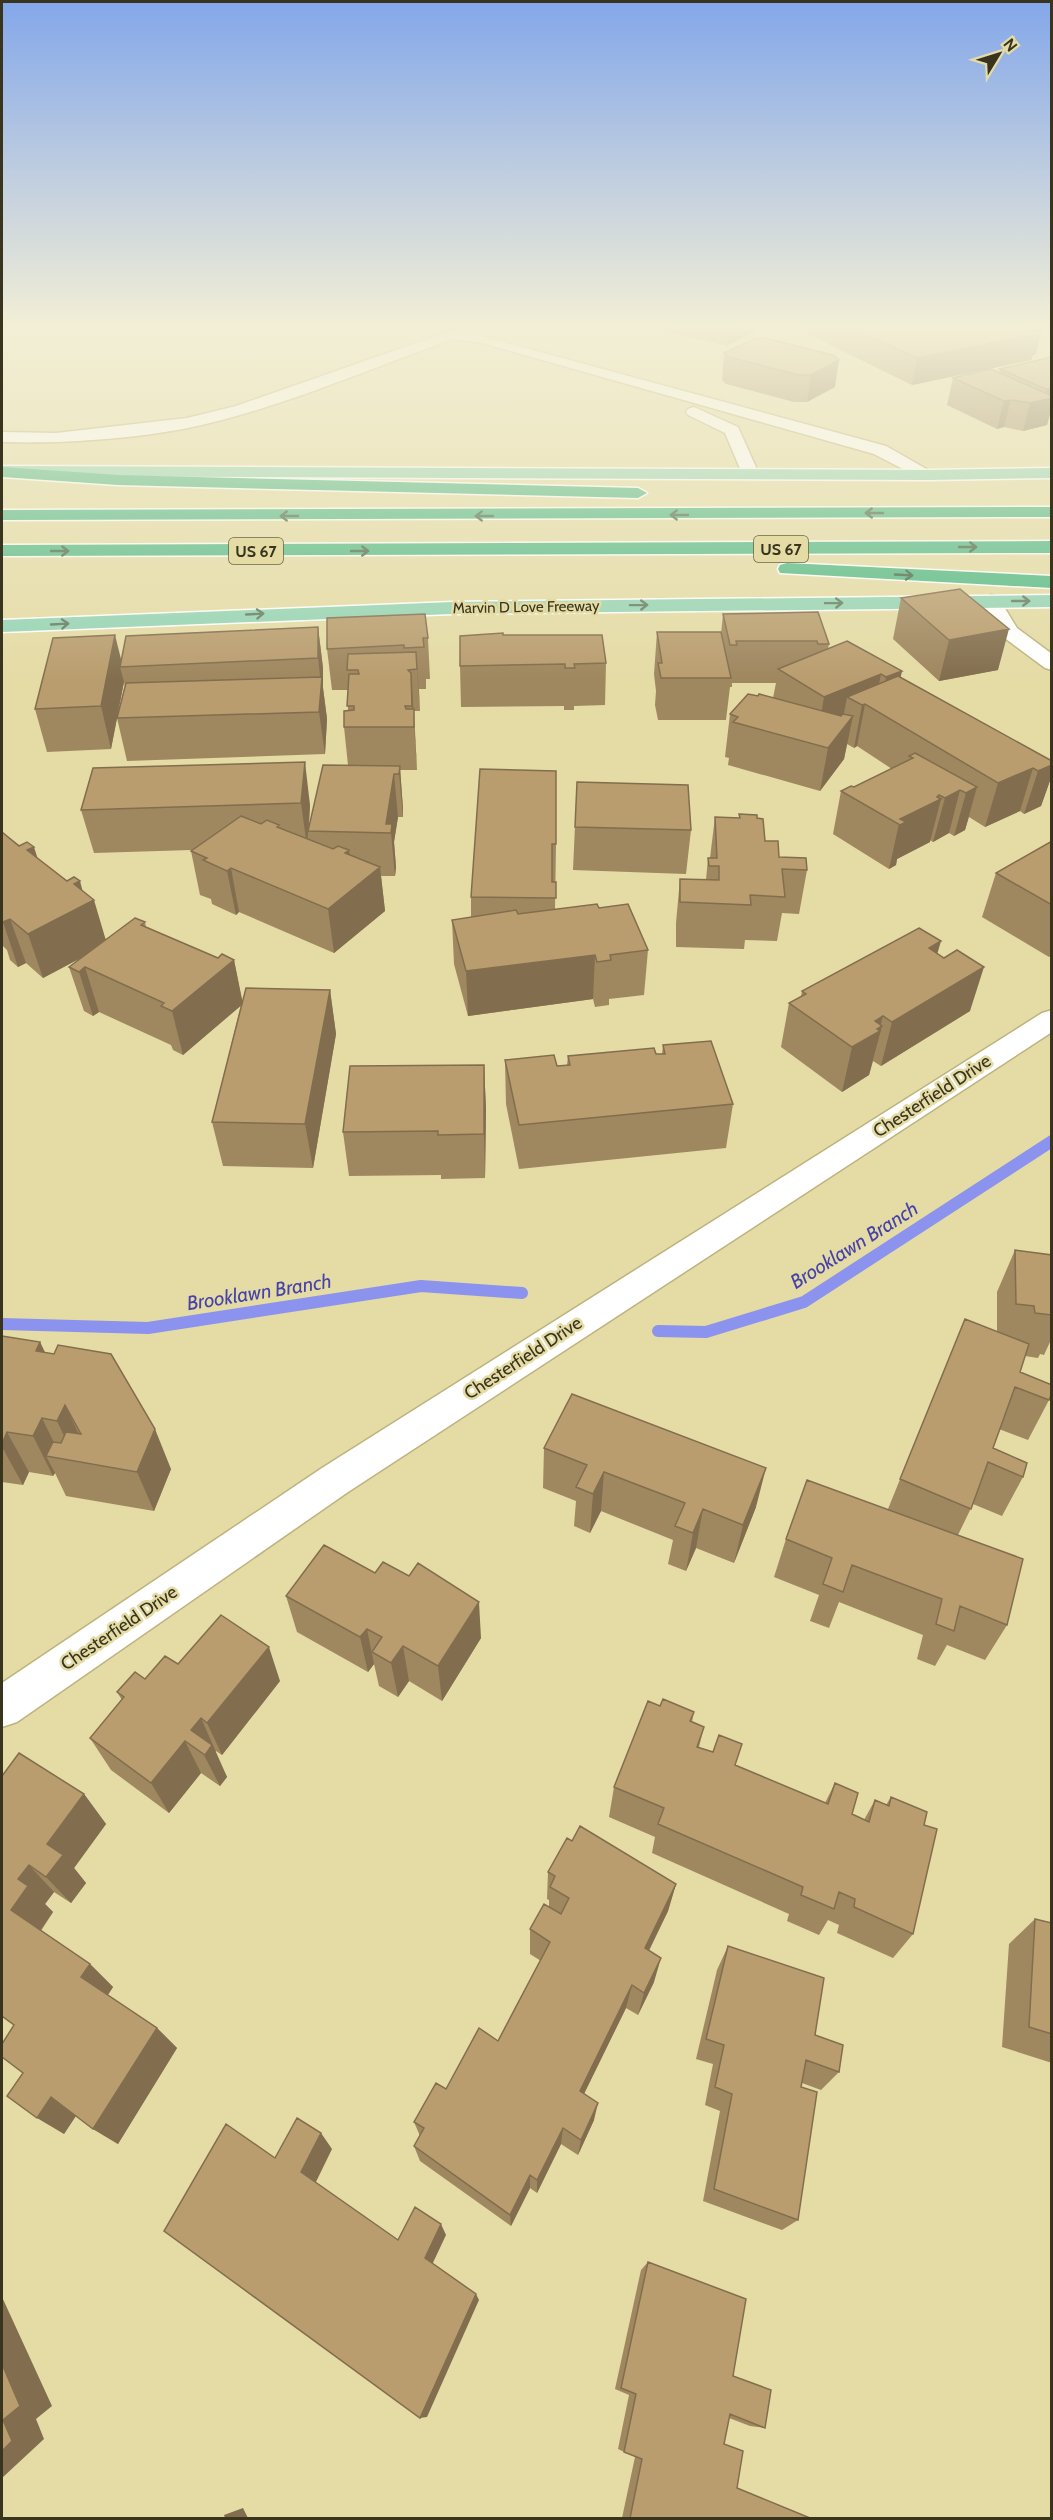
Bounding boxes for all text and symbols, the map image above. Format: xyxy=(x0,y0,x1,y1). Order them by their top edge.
north arrow xyxy=(969,24,1029,84)
text: N xyxy=(999,35,1021,55)
one-way arrow xyxy=(865,507,885,519)
one-way arrow xyxy=(670,509,690,520)
one-way arrow xyxy=(280,510,300,522)
one-way arrow xyxy=(475,510,495,522)
road number: US 67 xyxy=(754,536,808,562)
road number: US 67 xyxy=(229,538,283,564)
one-way arrow xyxy=(957,541,977,553)
one-way arrow xyxy=(49,545,69,557)
one-way arrow xyxy=(349,545,369,557)
one-way arrow xyxy=(893,569,913,580)
one-way arrow xyxy=(1011,595,1031,607)
street label: Marvin D Love Freeway xyxy=(452,597,600,617)
one-way arrow xyxy=(823,597,843,609)
one-way arrow xyxy=(628,599,648,611)
one-way arrow xyxy=(244,609,264,620)
one-way arrow xyxy=(49,618,69,629)
street label: Chesterfield Drive xyxy=(869,1050,995,1142)
water label: Brooklawn Branch xyxy=(786,1196,922,1294)
water label: Brooklawn Branch xyxy=(185,1269,333,1315)
street label: Chesterfield Drive xyxy=(460,1312,586,1404)
street label: Chesterfield Drive xyxy=(56,1581,182,1675)

